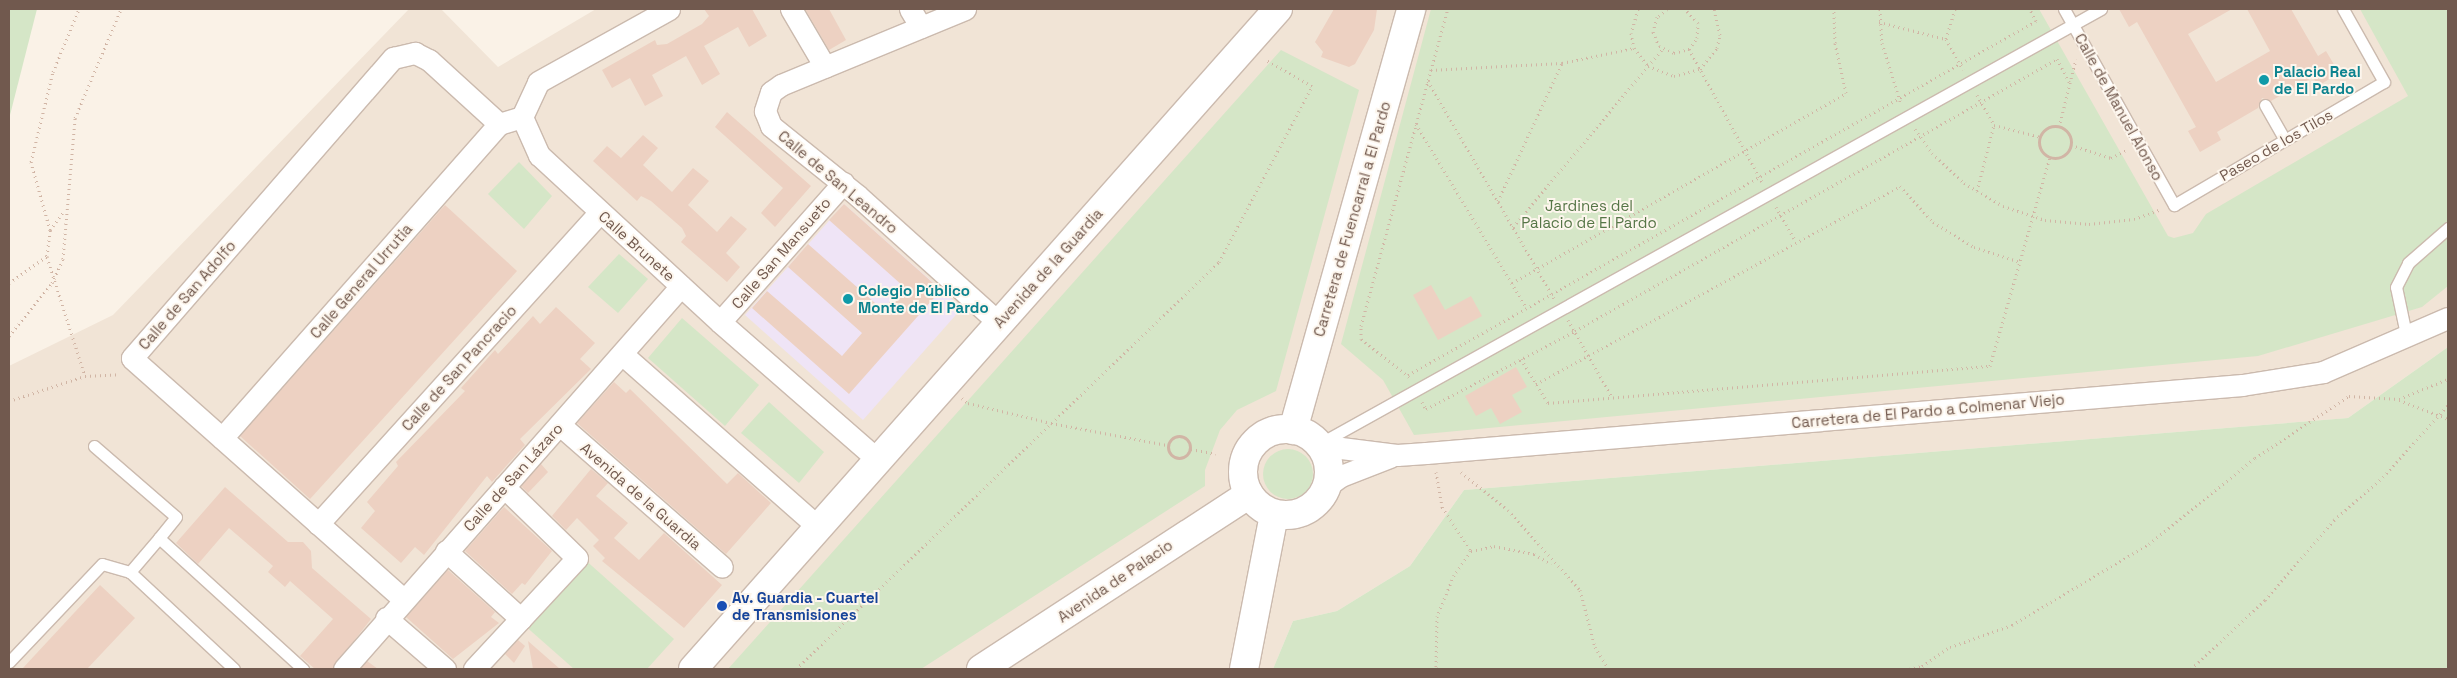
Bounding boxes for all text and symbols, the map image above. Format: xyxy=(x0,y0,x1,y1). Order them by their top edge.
street label: Calle de Manuel Alonso xyxy=(2071,30,2167,184)
place label: Palacio Real de El Pardo xyxy=(2274,62,2361,97)
marker: Palacio Real de El Pardo xyxy=(2258,74,2270,86)
street label: Carretera de Fuencarral a El Pardo xyxy=(1310,99,1394,339)
street label: Paseo de los Tilos xyxy=(2216,105,2336,185)
street label: Calle de San Leandro xyxy=(774,127,902,237)
street label: Calle San Mansueto xyxy=(728,194,834,312)
park label: Jardines del Palacio de El Pardo xyxy=(1521,196,1657,231)
street label: Avenida de la Guardia xyxy=(990,205,1106,331)
street label: Calle Brunete xyxy=(595,207,679,285)
street label: Calle General Urrutia xyxy=(306,220,416,342)
street label: Calle de San Adolfo xyxy=(135,237,239,353)
place label: Colegio Público Monte de El Pardo xyxy=(858,281,989,316)
marker: Colegio Público Monte de El Pardo xyxy=(842,293,854,305)
street label: Calle de San Pancracio xyxy=(398,301,520,435)
street label: Carretera de El Pardo a Colmenar Viejo xyxy=(1791,390,2065,432)
street label: Calle de San Lázaro xyxy=(460,419,566,535)
street label: Avenida de la Guardia xyxy=(577,439,705,553)
street label: Avenida de Palacio xyxy=(1054,536,1176,626)
place label: Av. Guardia - Cuartel de Transmisiones xyxy=(732,588,880,623)
marker: Av. Guardia - Cuartel de Transmisiones xyxy=(716,600,728,612)

